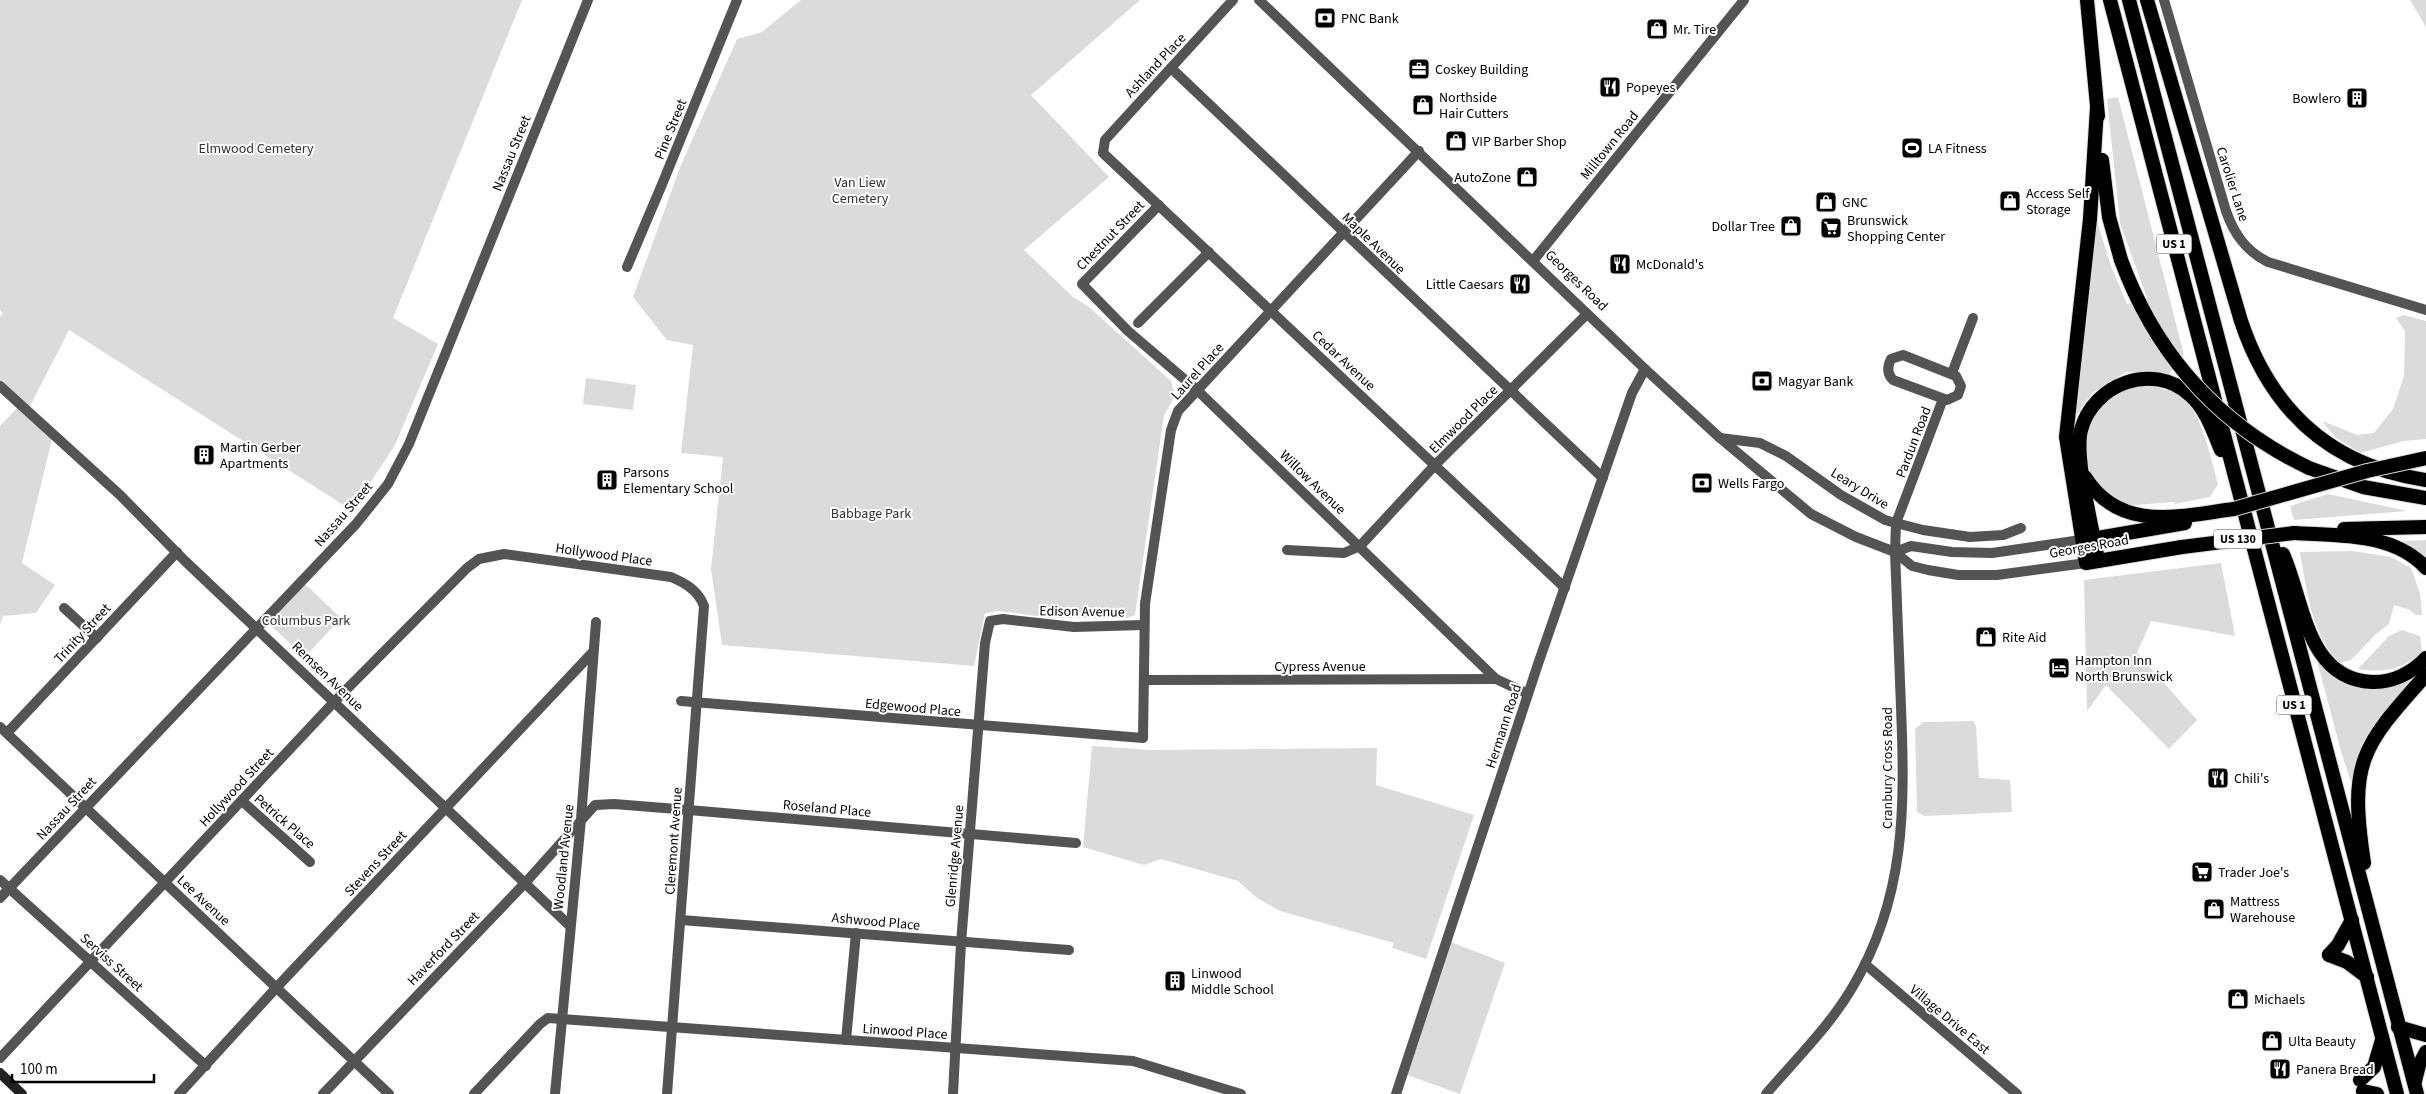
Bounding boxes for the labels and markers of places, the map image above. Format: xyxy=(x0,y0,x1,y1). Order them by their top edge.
bank icon: PNC Bank xyxy=(1313,6,1337,30)
place label: PNC Bank xyxy=(1341,9,1399,29)
shop icon: Mr. Tire xyxy=(1645,17,1669,41)
place label: Mr. Tire xyxy=(1673,20,1716,40)
office icon: Coskey Building xyxy=(1407,57,1431,81)
place label: Coskey Building xyxy=(1435,60,1528,80)
restaurant icon: Popeyes xyxy=(1598,75,1622,99)
place label: Popeyes xyxy=(1626,78,1675,98)
building icon: Bowlero xyxy=(2345,86,2369,110)
place label: Northside Hair Cutters xyxy=(1439,88,1508,124)
place label: Bowlero xyxy=(2292,89,2341,109)
shop icon: Northside Hair Cutters xyxy=(1411,93,1435,117)
shop icon: VIP Barber Shop xyxy=(1444,129,1468,153)
place label: VIP Barber Shop xyxy=(1472,132,1567,152)
sports icon: LA Fitness xyxy=(1900,136,1924,160)
place label: LA Fitness xyxy=(1928,139,1987,159)
shop icon: AutoZone xyxy=(1515,165,1539,189)
place label: AutoZone xyxy=(1454,168,1511,188)
place label: Access Self Storage xyxy=(2026,184,2090,220)
shop icon: Access Self Storage xyxy=(1998,189,2022,213)
shop icon: GNC xyxy=(1814,190,1838,214)
place label: GNC xyxy=(1842,193,1868,213)
place label: Brunswick Shopping Center xyxy=(1847,211,1945,247)
shop icon: Dollar Tree xyxy=(1779,214,1803,238)
supermarket icon: Brunswick Shopping Center xyxy=(1819,216,1843,240)
place label: Dollar Tree xyxy=(1711,217,1775,237)
restaurant icon: McDonald's xyxy=(1608,252,1632,276)
place label: McDonald's xyxy=(1636,255,1704,275)
restaurant icon: Little Caesars xyxy=(1508,272,1532,296)
place label: Little Caesars xyxy=(1426,275,1504,295)
bank icon: Magyar Bank xyxy=(1750,369,1774,393)
place label: Magyar Bank xyxy=(1778,372,1853,392)
place label: Martin Gerber Apartments xyxy=(220,438,301,474)
building icon: Martin Gerber Apartments xyxy=(192,443,216,467)
place label: Parsons Elementary School xyxy=(623,463,734,499)
building icon: Parsons Elementary School xyxy=(595,468,619,492)
bank icon: Wells Fargo xyxy=(1690,471,1714,495)
place label: Wells Fargo xyxy=(1718,474,1784,494)
shop icon: Rite Aid xyxy=(1974,625,1998,649)
place label: Rite Aid xyxy=(2002,628,2047,648)
place label: Hampton Inn North Brunswick xyxy=(2075,651,2173,687)
hotel icon: Hampton Inn North Brunswick xyxy=(2047,656,2071,680)
restaurant icon: Chili's xyxy=(2206,766,2230,790)
place label: Chili's xyxy=(2234,769,2269,789)
supermarket icon: Trader Joe's xyxy=(2190,860,2214,884)
place label: Trader Joe's xyxy=(2218,863,2289,883)
place label: Mattress Warehouse xyxy=(2230,892,2295,928)
shop icon: Mattress Warehouse xyxy=(2202,897,2226,921)
place label: Linwood Middle School xyxy=(1191,964,1274,1000)
building icon: Linwood Middle School xyxy=(1163,969,1187,993)
shop icon: Michaels xyxy=(2226,987,2250,1011)
place label: Michaels xyxy=(2254,990,2305,1010)
shop icon: Ulta Beauty xyxy=(2260,1029,2284,1053)
place label: Ulta Beauty xyxy=(2288,1032,2356,1052)
restaurant icon: Panera Bread xyxy=(2268,1057,2292,1081)
place label: Panera Bread xyxy=(2296,1060,2374,1080)

